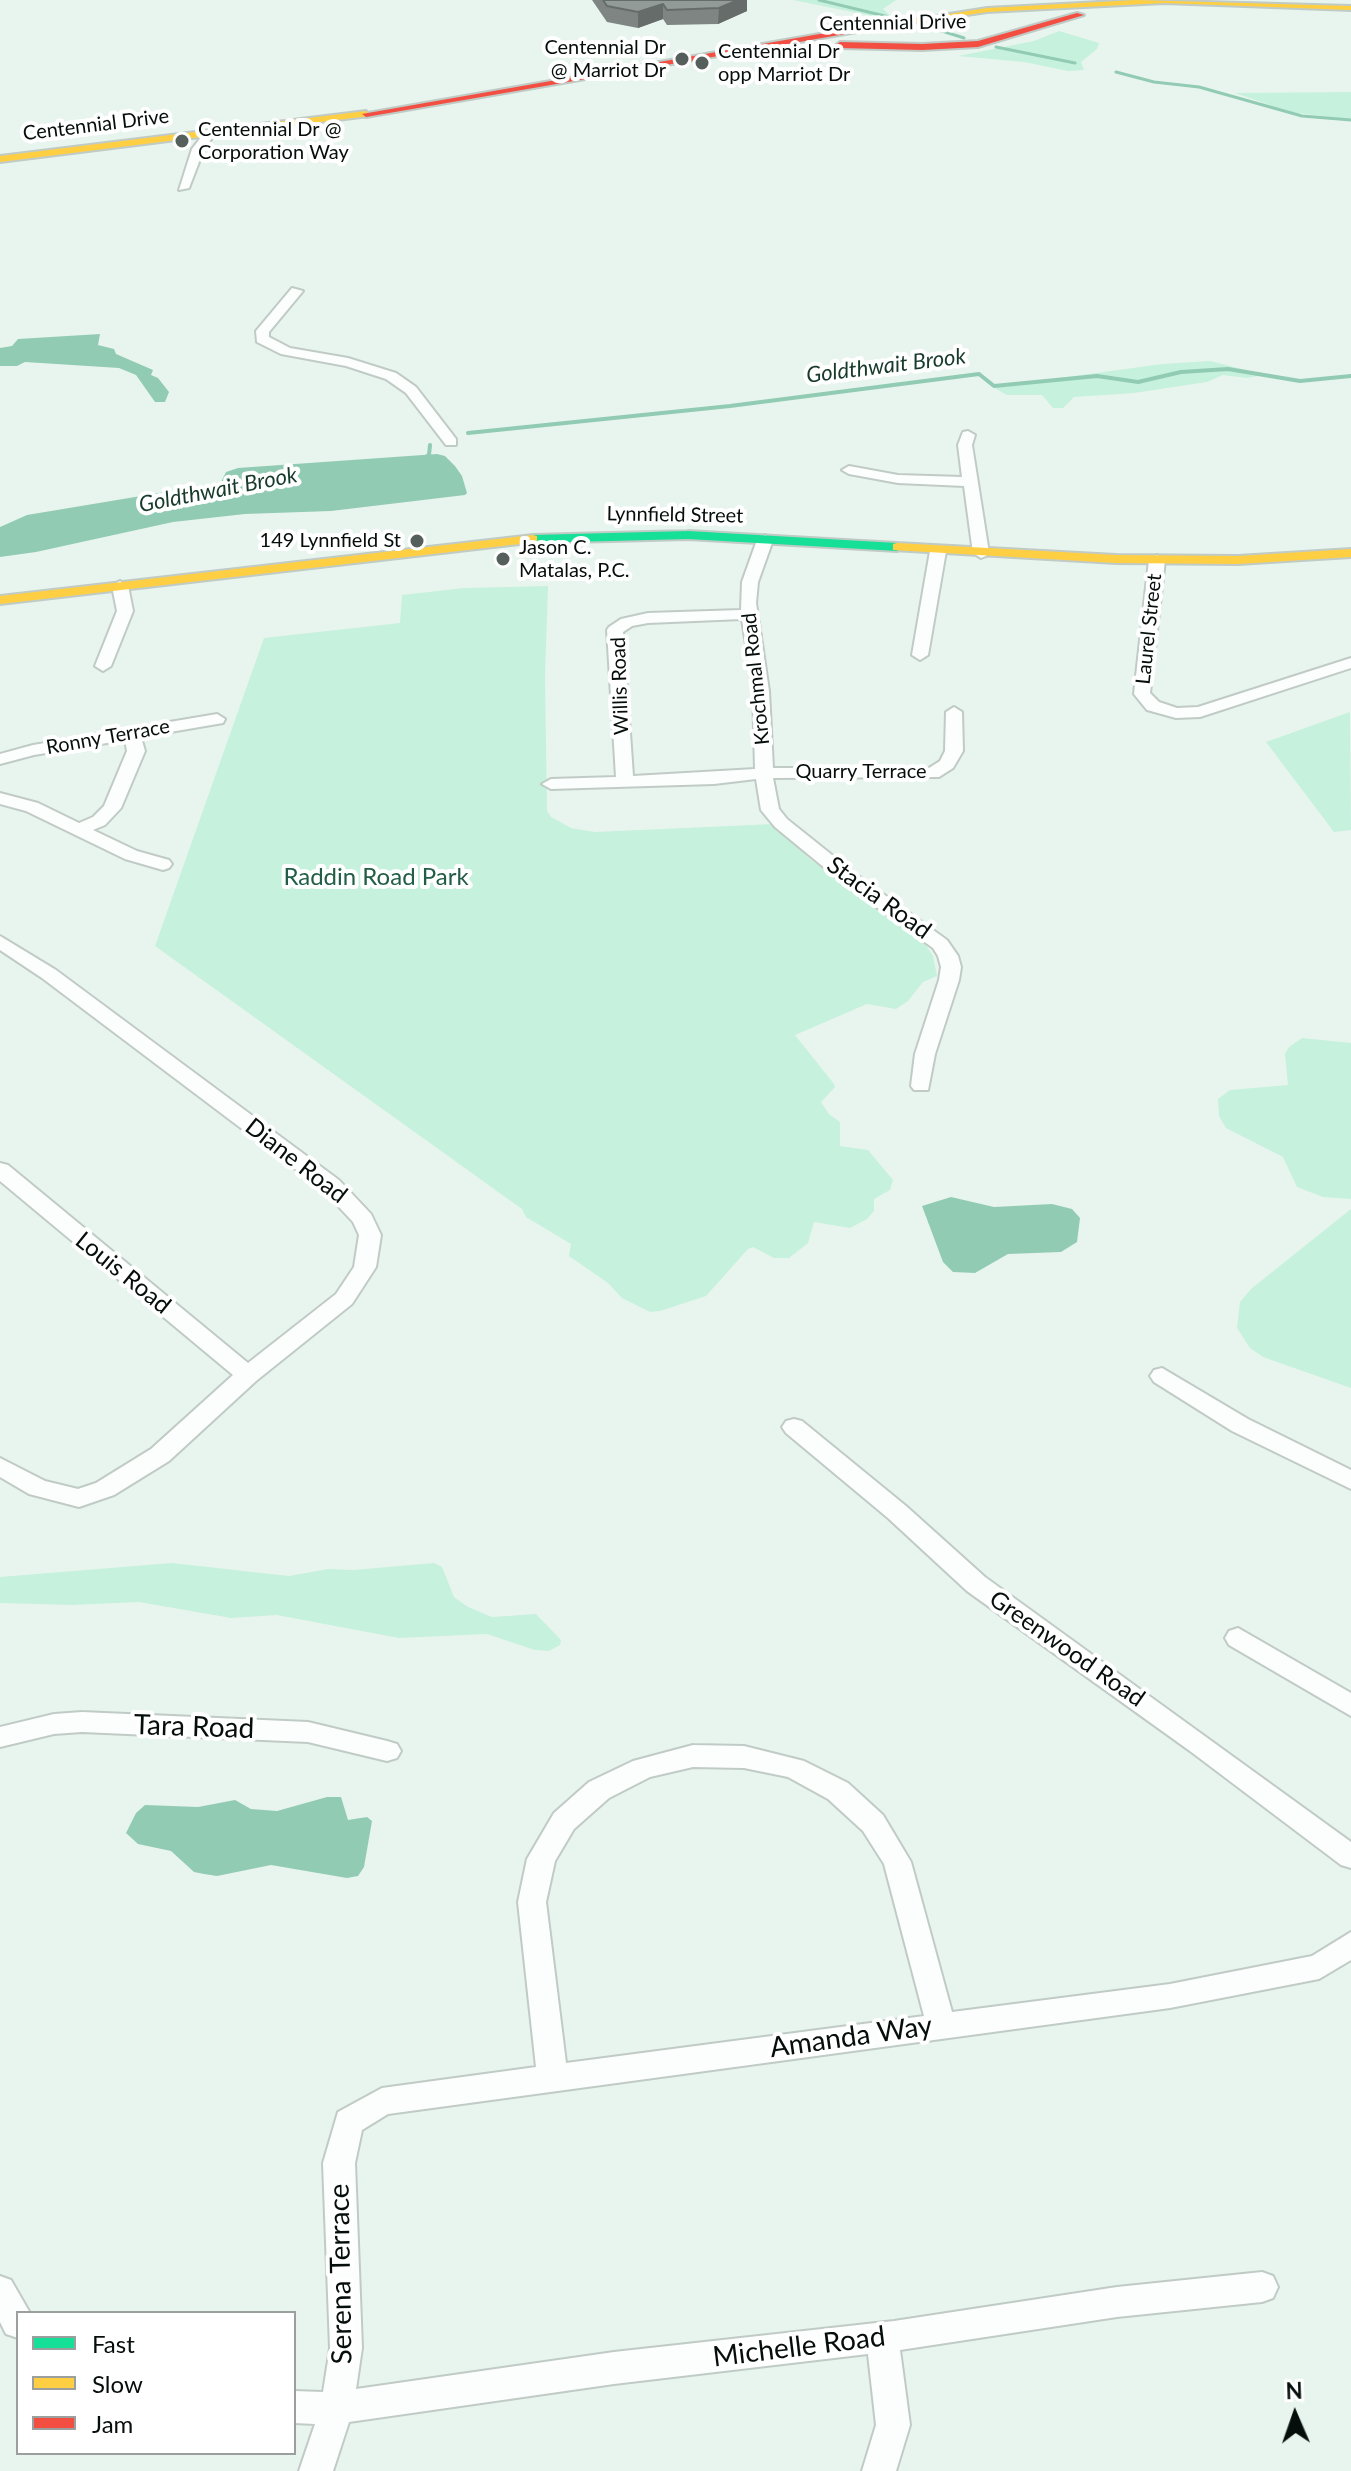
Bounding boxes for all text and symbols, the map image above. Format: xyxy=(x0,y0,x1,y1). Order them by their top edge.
street label: Centennial Drive xyxy=(819,10,967,36)
place label: Centennial Dr @ Marriot Dr xyxy=(544,36,666,83)
place label: Centennial Dr opp Marriot Dr xyxy=(718,40,850,87)
marker: Centennial Dr @ Marriot Dr xyxy=(673,50,691,68)
marker: Centennial Dr opp Marriot Dr xyxy=(693,54,711,72)
street label: Centennial Drive xyxy=(22,104,170,146)
place label: Centennial Dr @ Corporation Way xyxy=(198,118,349,165)
marker: Centennial Dr @ Corporation Way xyxy=(173,132,191,150)
water label: Goldthwait Brook xyxy=(805,343,967,389)
water label: Goldthwait Brook xyxy=(137,462,299,518)
street label: Lynnfield Street xyxy=(607,502,743,528)
place label: 149 Lynnfield St xyxy=(260,529,401,553)
marker: 149 Lynnfield St xyxy=(408,532,426,550)
place label: Jason C. Matalas, P.C. xyxy=(519,536,630,583)
marker: Jason C. Matalas, P.C. xyxy=(494,550,512,568)
street label: Laurel Street xyxy=(1131,572,1167,686)
street label: Krochmal Road xyxy=(737,612,775,746)
street label: Willis Road xyxy=(606,637,634,735)
street label: Ronny Terrace xyxy=(44,714,172,760)
street label: Quarry Terrace xyxy=(795,760,927,784)
street label: Stacia Road xyxy=(821,851,937,945)
park label: Raddin Road Park xyxy=(283,863,469,891)
street label: Diane Road xyxy=(239,1112,353,1210)
street label: Louis Road xyxy=(70,1226,176,1320)
street label: Greenwood Road xyxy=(984,1585,1150,1713)
street label: Tara Road xyxy=(133,1708,255,1746)
street label: Amanda Way xyxy=(768,2009,934,2065)
street label: Serena Terrace xyxy=(323,2183,359,2365)
legend xyxy=(16,2311,296,2455)
street label: Michelle Road xyxy=(711,2320,887,2374)
text: Fast xyxy=(92,2329,135,2358)
text: Slow xyxy=(92,2369,143,2398)
north arrow xyxy=(1255,2375,1335,2455)
text: N xyxy=(1285,2377,1303,2404)
text: Jam xyxy=(92,2409,133,2438)

